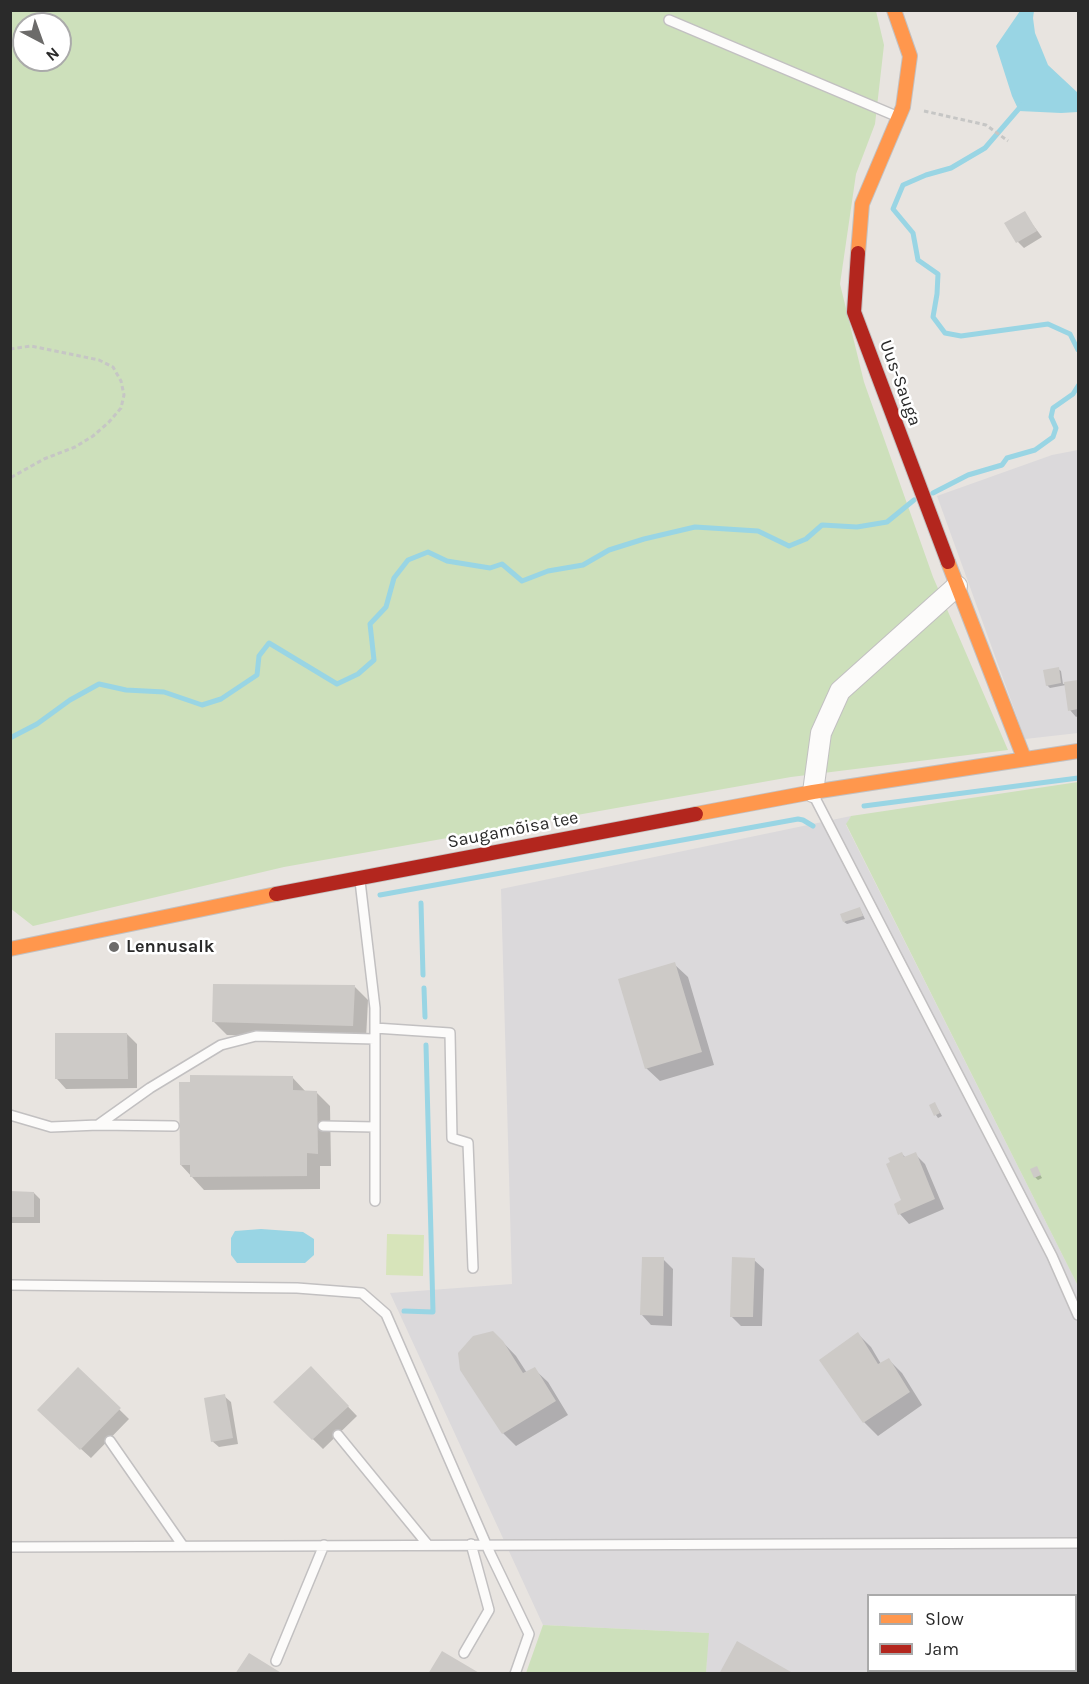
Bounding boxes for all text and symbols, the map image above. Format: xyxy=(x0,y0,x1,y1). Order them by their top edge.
north arrow xyxy=(12,12,72,72)
text: N xyxy=(42,44,63,65)
street label: Uus-Sauga xyxy=(874,337,926,429)
street label: Saugamõisa tee xyxy=(446,807,580,853)
place label: Lennusalk xyxy=(126,936,214,958)
marker: Lennusalk xyxy=(107,940,121,954)
legend xyxy=(867,1594,1077,1672)
text: Slow xyxy=(925,1608,964,1630)
text: Jam xyxy=(925,1638,959,1660)

